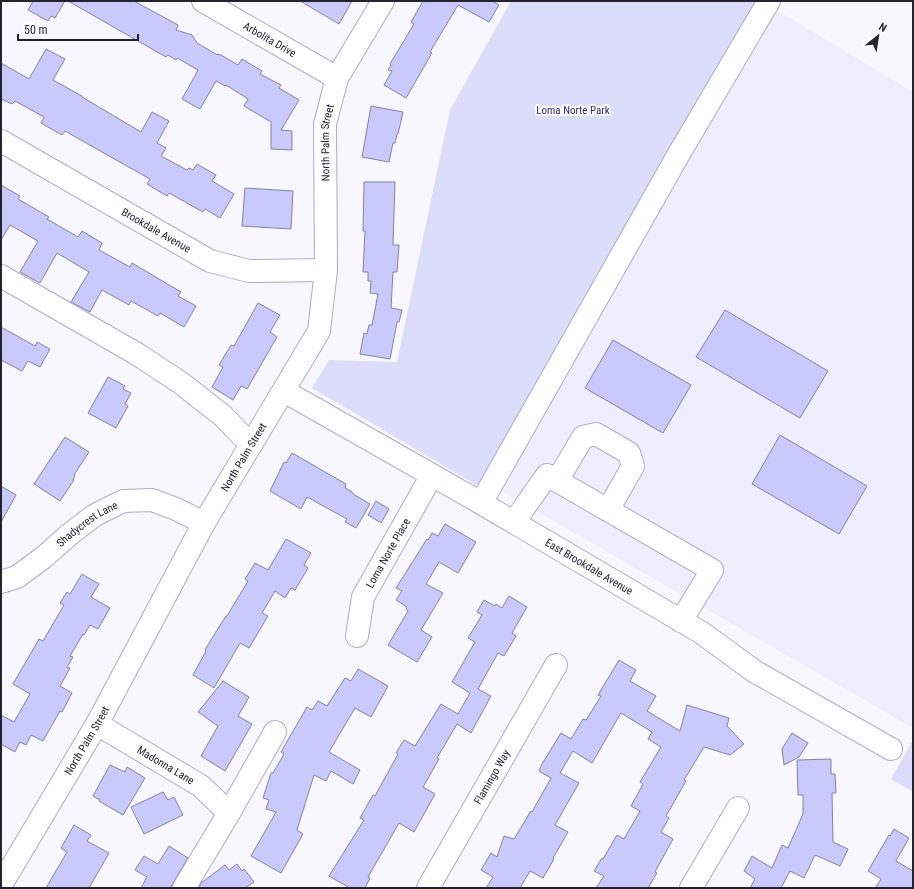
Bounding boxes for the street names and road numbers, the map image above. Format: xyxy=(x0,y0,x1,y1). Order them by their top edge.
street label: Arbolita Drive xyxy=(241,20,298,60)
street label: North Palm Street xyxy=(319,103,337,181)
street label: Brookdale Avenue xyxy=(119,206,193,256)
street label: North Palm Street xyxy=(218,421,269,494)
street label: Shadycrest Lane xyxy=(54,499,120,550)
street label: Loma Norte Place xyxy=(363,516,413,590)
street label: East Brookdale Avenue xyxy=(543,536,635,598)
street label: North Palm Street xyxy=(62,704,112,778)
street label: Madonna Lane xyxy=(135,743,196,787)
street label: Flamingo Way xyxy=(471,747,513,807)

